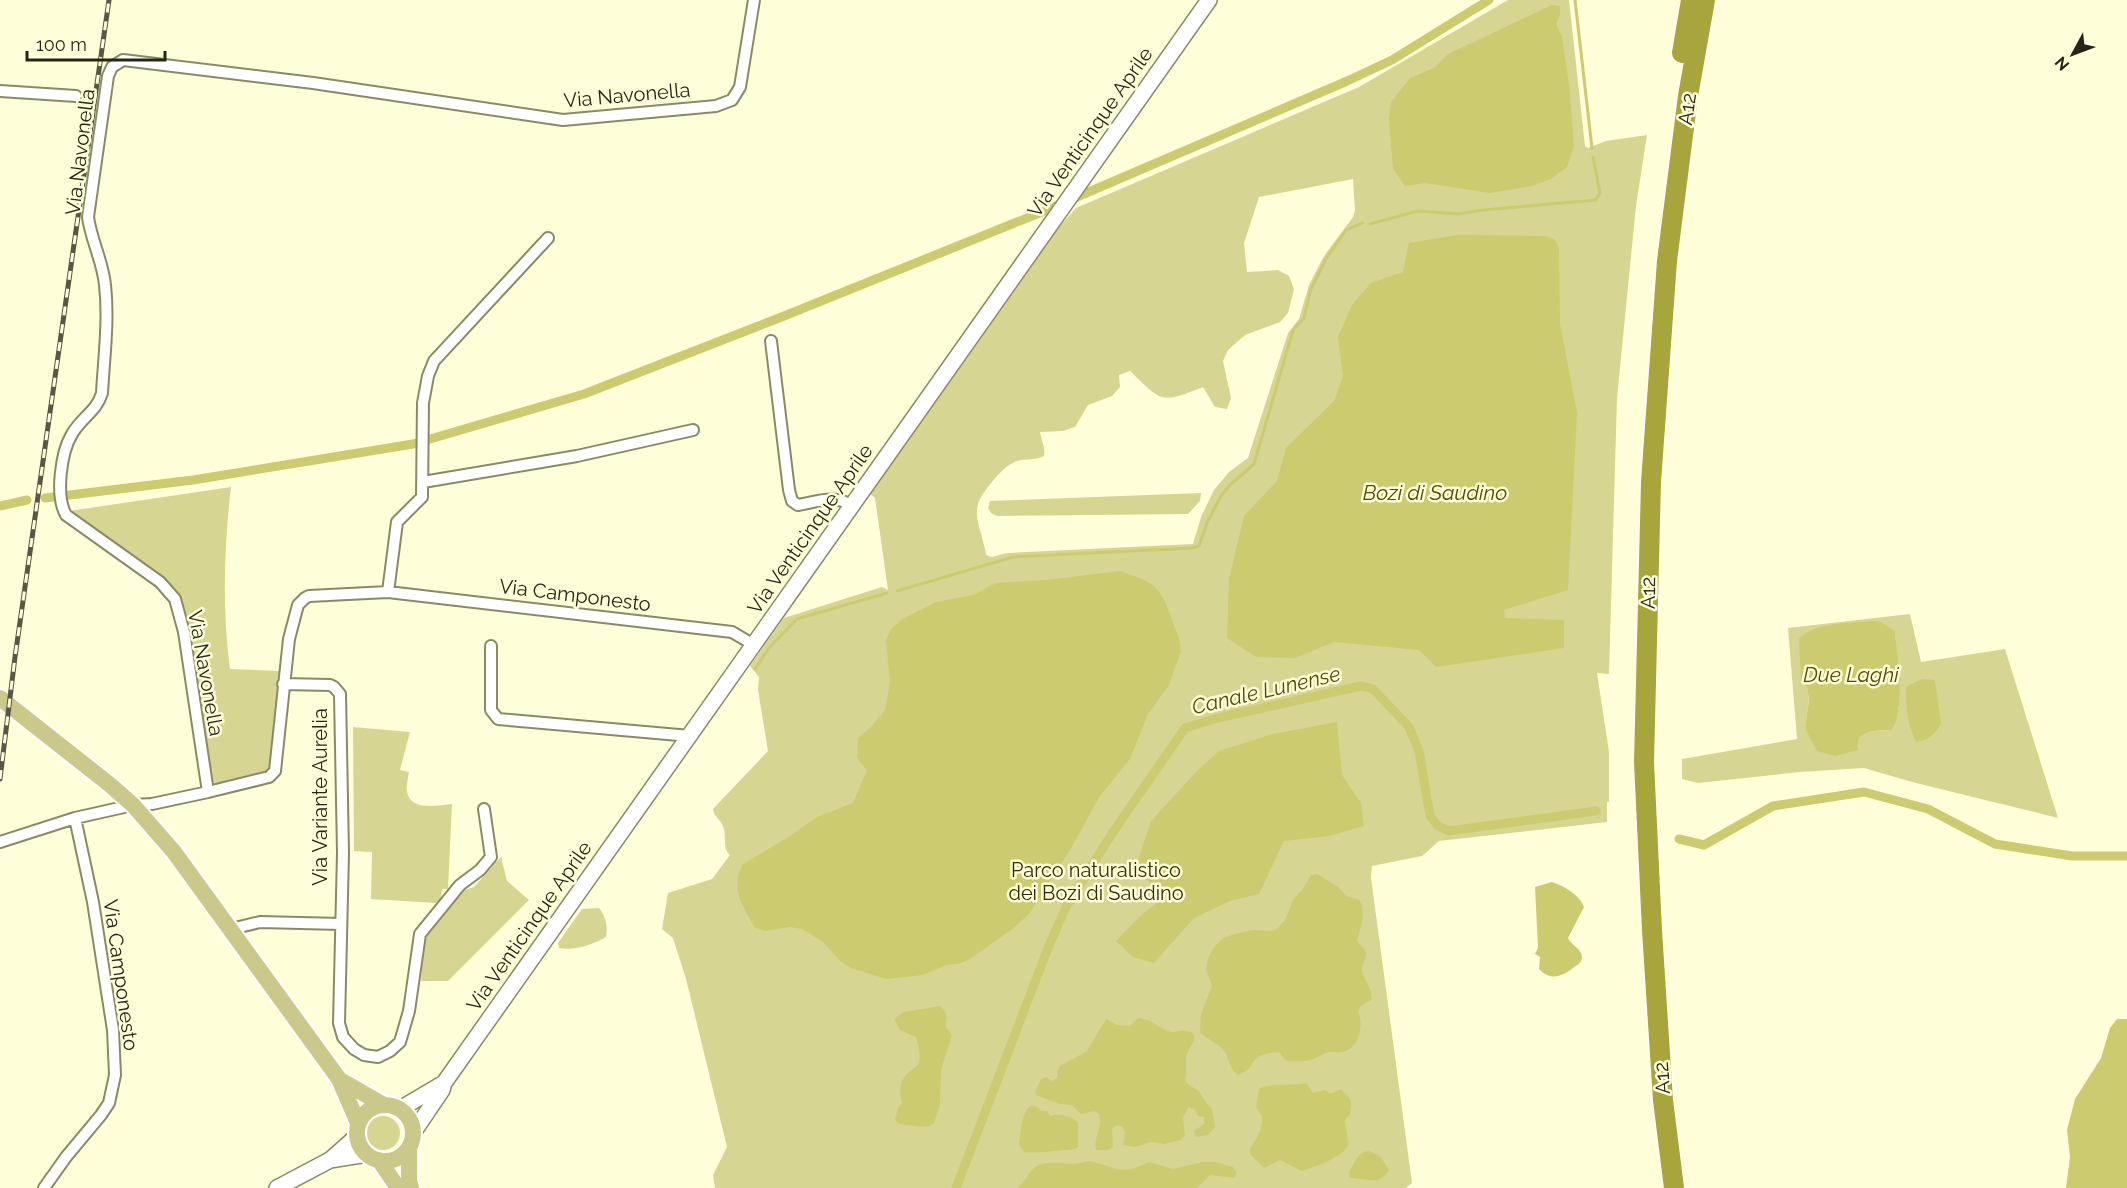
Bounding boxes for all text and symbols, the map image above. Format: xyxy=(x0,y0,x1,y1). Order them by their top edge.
scale bar xyxy=(27,24,165,62)
north arrow xyxy=(2043,24,2103,84)
text: 100 m xyxy=(36,34,87,55)
street label: Via Venticinque Aprile xyxy=(1022,42,1158,222)
text: N xyxy=(2051,53,2073,74)
street label: Via Navonella xyxy=(563,78,691,112)
street label: Via Navonella xyxy=(60,87,100,217)
street label: A12 xyxy=(1673,91,1701,127)
street label: Via Venticinque Aprile xyxy=(742,439,878,619)
water label: Bozi di Saudino xyxy=(1363,480,1507,505)
street label: Via Camponesto xyxy=(498,574,652,616)
street label: A12 xyxy=(1636,577,1660,609)
street label: Via Navonella xyxy=(183,608,229,738)
water label: Canale Lunense xyxy=(1189,661,1343,719)
water label: Due Laghi xyxy=(1803,662,1899,687)
street label: Via Variante Aurelia xyxy=(308,708,332,886)
street label: Via Venticinque Aprile xyxy=(461,836,597,1016)
park label: Parco naturalistico dei Bozi di Saudino xyxy=(1008,858,1184,905)
street label: Via Camponesto xyxy=(98,898,144,1052)
street label: A12 xyxy=(1649,1061,1675,1095)

